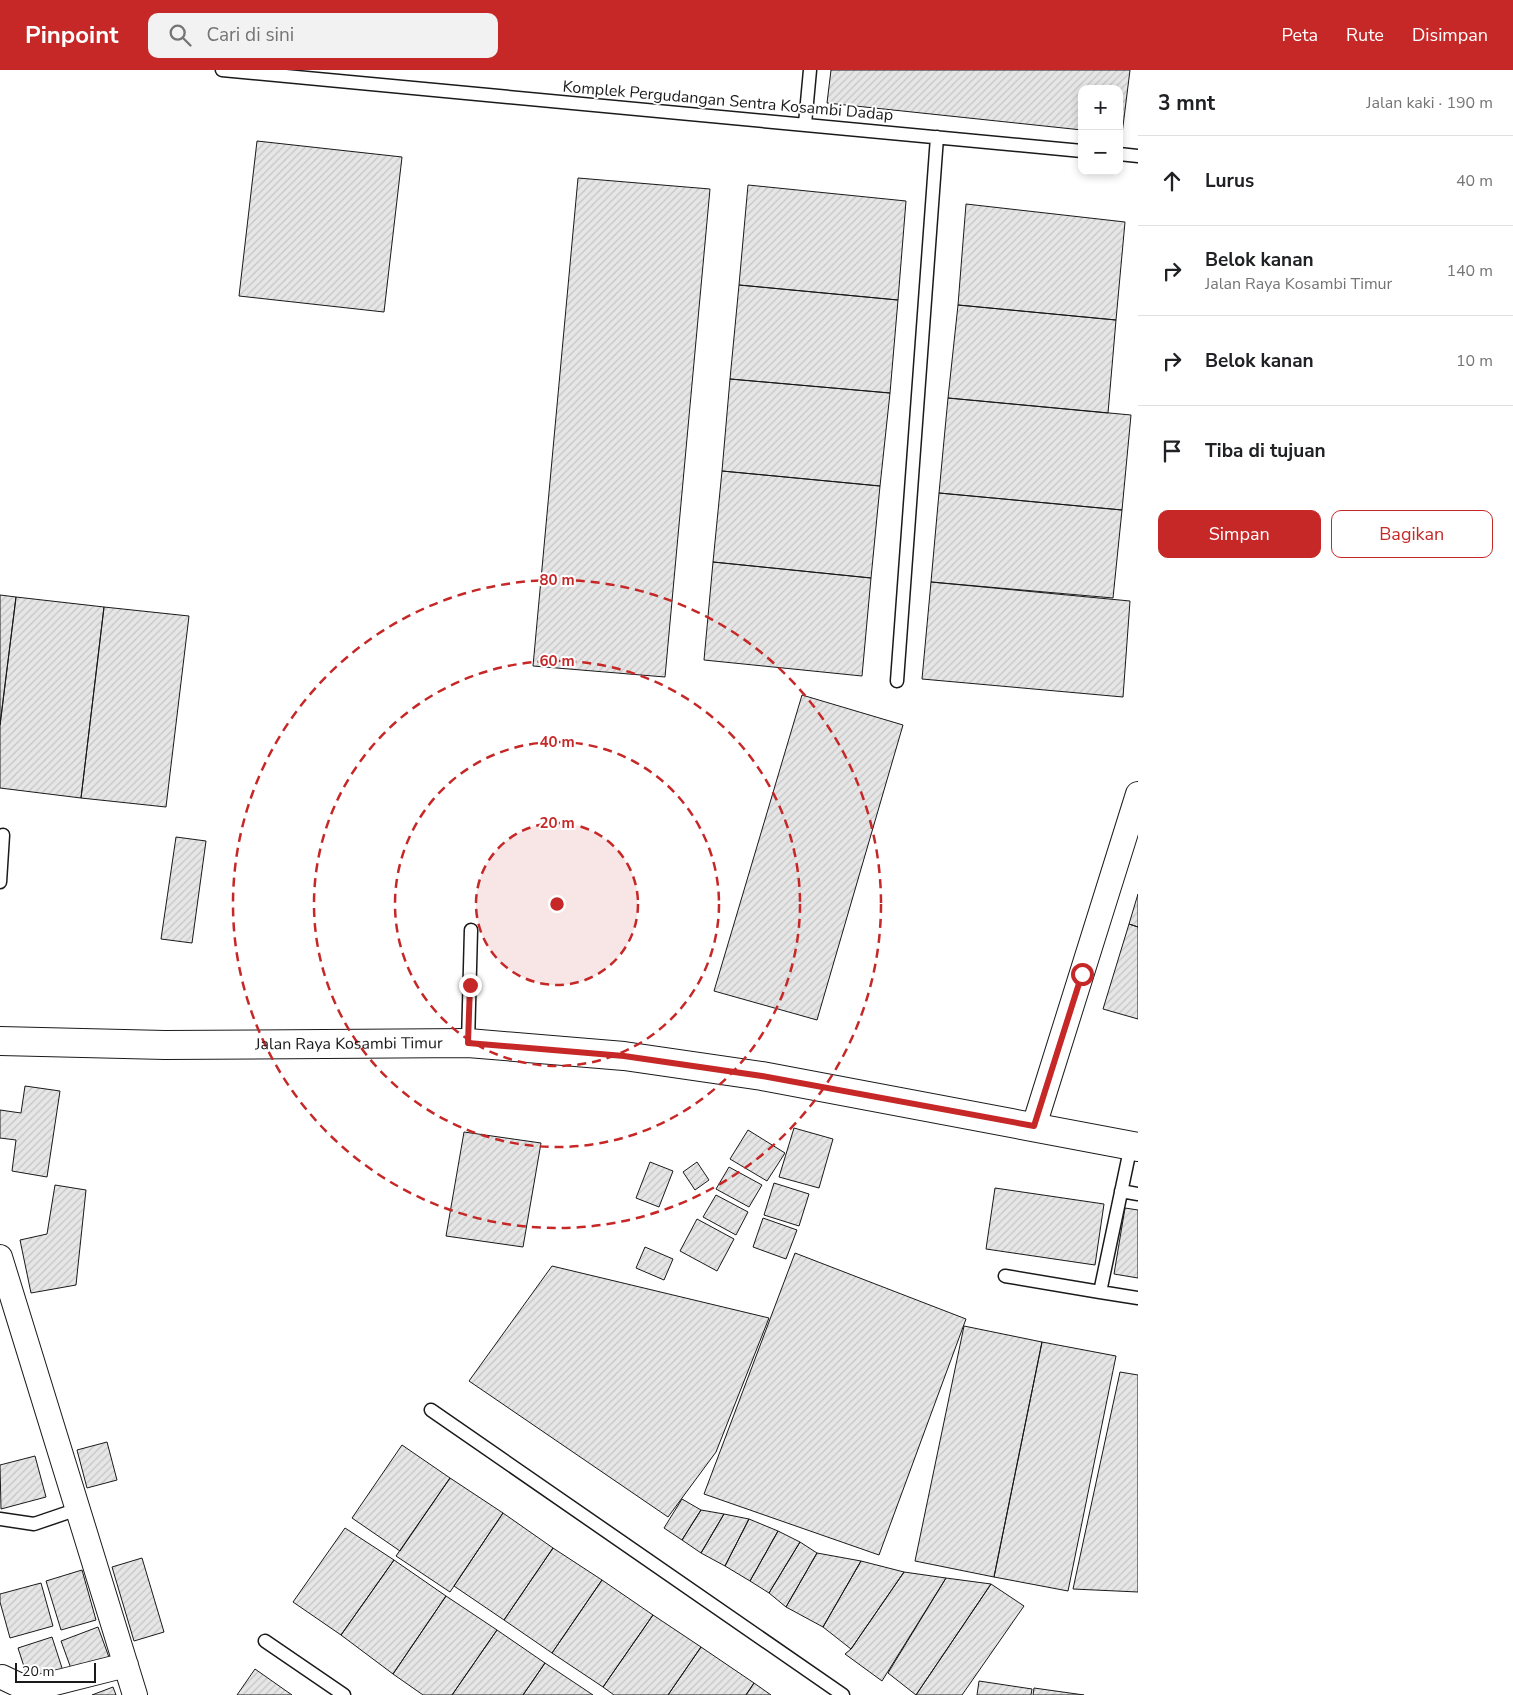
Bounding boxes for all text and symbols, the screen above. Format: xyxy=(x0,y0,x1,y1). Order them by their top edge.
search box xyxy=(148,13,498,58)
text: Pinpoint xyxy=(25,19,118,51)
icon: search xyxy=(166,21,194,49)
text: Cari di sini xyxy=(206,22,294,48)
text: Peta xyxy=(1282,23,1318,47)
text: Rute xyxy=(1346,23,1384,47)
text: Disimpan xyxy=(1412,23,1488,47)
street label: Komplek Pergudangan Sentra Kosambi Dadap xyxy=(562,76,894,126)
map controls xyxy=(1078,85,1123,175)
button: + xyxy=(1078,85,1123,130)
text: 3 mnt xyxy=(1158,89,1215,117)
text: Jalan kaki · 190 m xyxy=(1366,92,1493,114)
button: − xyxy=(1078,130,1123,175)
icon: ahead xyxy=(1158,167,1186,195)
text: Lurus xyxy=(1205,168,1254,194)
text: 40 m xyxy=(1456,170,1493,192)
text: Belok kanan xyxy=(1205,247,1314,273)
icon: right xyxy=(1158,257,1186,285)
text: 140 m xyxy=(1446,260,1493,282)
text: Jalan Raya Kosambi Timur xyxy=(1205,273,1392,295)
icon: right xyxy=(1158,347,1186,375)
text: Belok kanan xyxy=(1205,348,1314,374)
text: 10 m xyxy=(1456,350,1493,372)
icon: arrive xyxy=(1158,437,1186,465)
text: Tiba di tujuan xyxy=(1205,438,1326,464)
button: Simpan xyxy=(1158,510,1321,558)
button: Bagikan xyxy=(1331,510,1493,558)
text: 80 m xyxy=(539,570,575,590)
text: 60 m xyxy=(539,651,575,671)
text: 40 m xyxy=(539,732,575,752)
text: 20 m xyxy=(539,813,575,833)
centre of rings xyxy=(548,895,566,913)
route start xyxy=(1071,963,1094,986)
route end xyxy=(459,974,482,997)
street label: Jalan Raya Kosambi Timur xyxy=(254,1032,443,1055)
scale bar xyxy=(15,1660,96,1683)
text: 20 m xyxy=(22,1662,54,1681)

